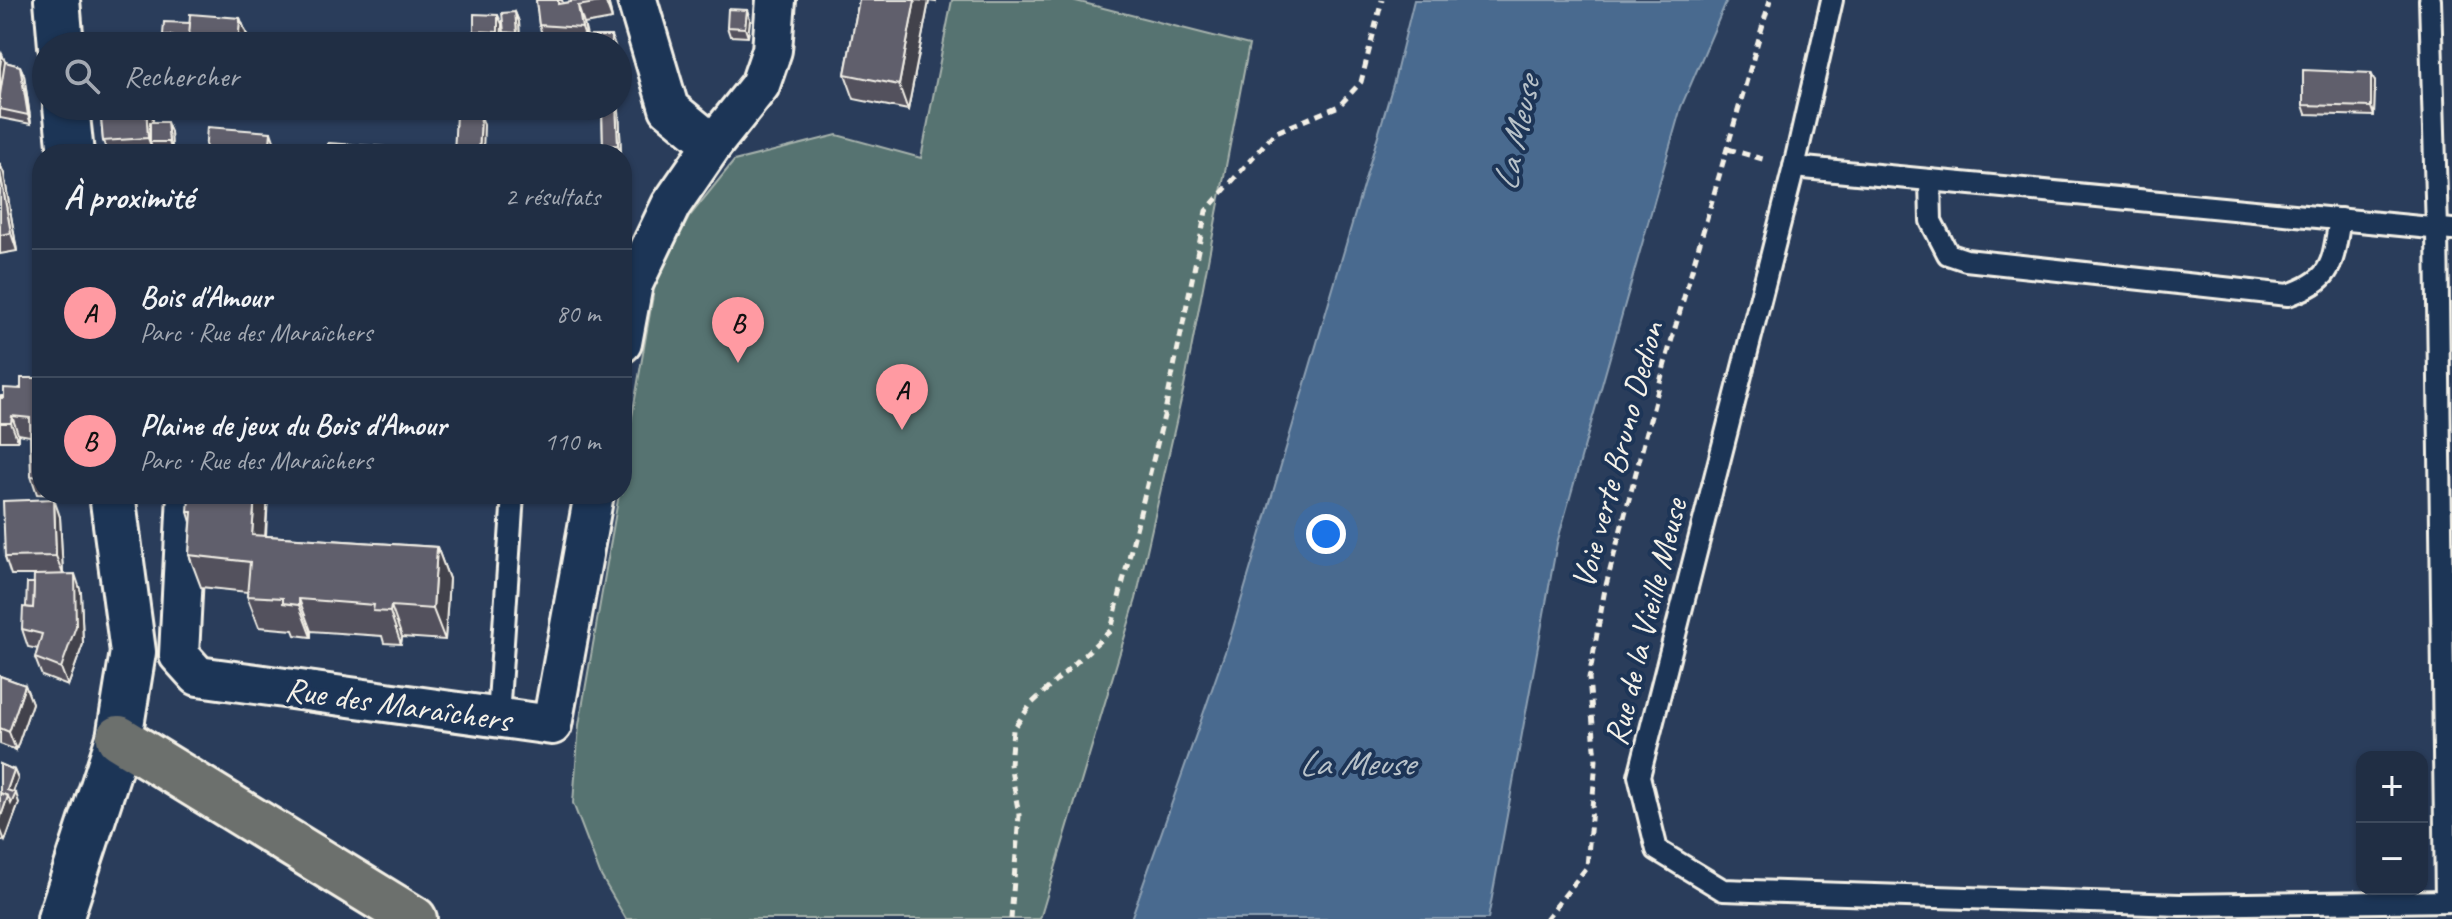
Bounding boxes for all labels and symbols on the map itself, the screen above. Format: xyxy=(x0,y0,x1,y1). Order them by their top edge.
water label: La Meuse xyxy=(1482,68,1552,195)
pin: B xyxy=(712,297,764,363)
street label: Voie verte Bruno Dedion xyxy=(1561,315,1674,593)
pin: A xyxy=(876,364,928,430)
street label: Rue de la Vieille Meuse xyxy=(1594,492,1697,750)
your location xyxy=(1306,514,1346,554)
street label: Rue des Maraîchers xyxy=(282,667,517,742)
water label: La Meuse xyxy=(1299,740,1419,786)

